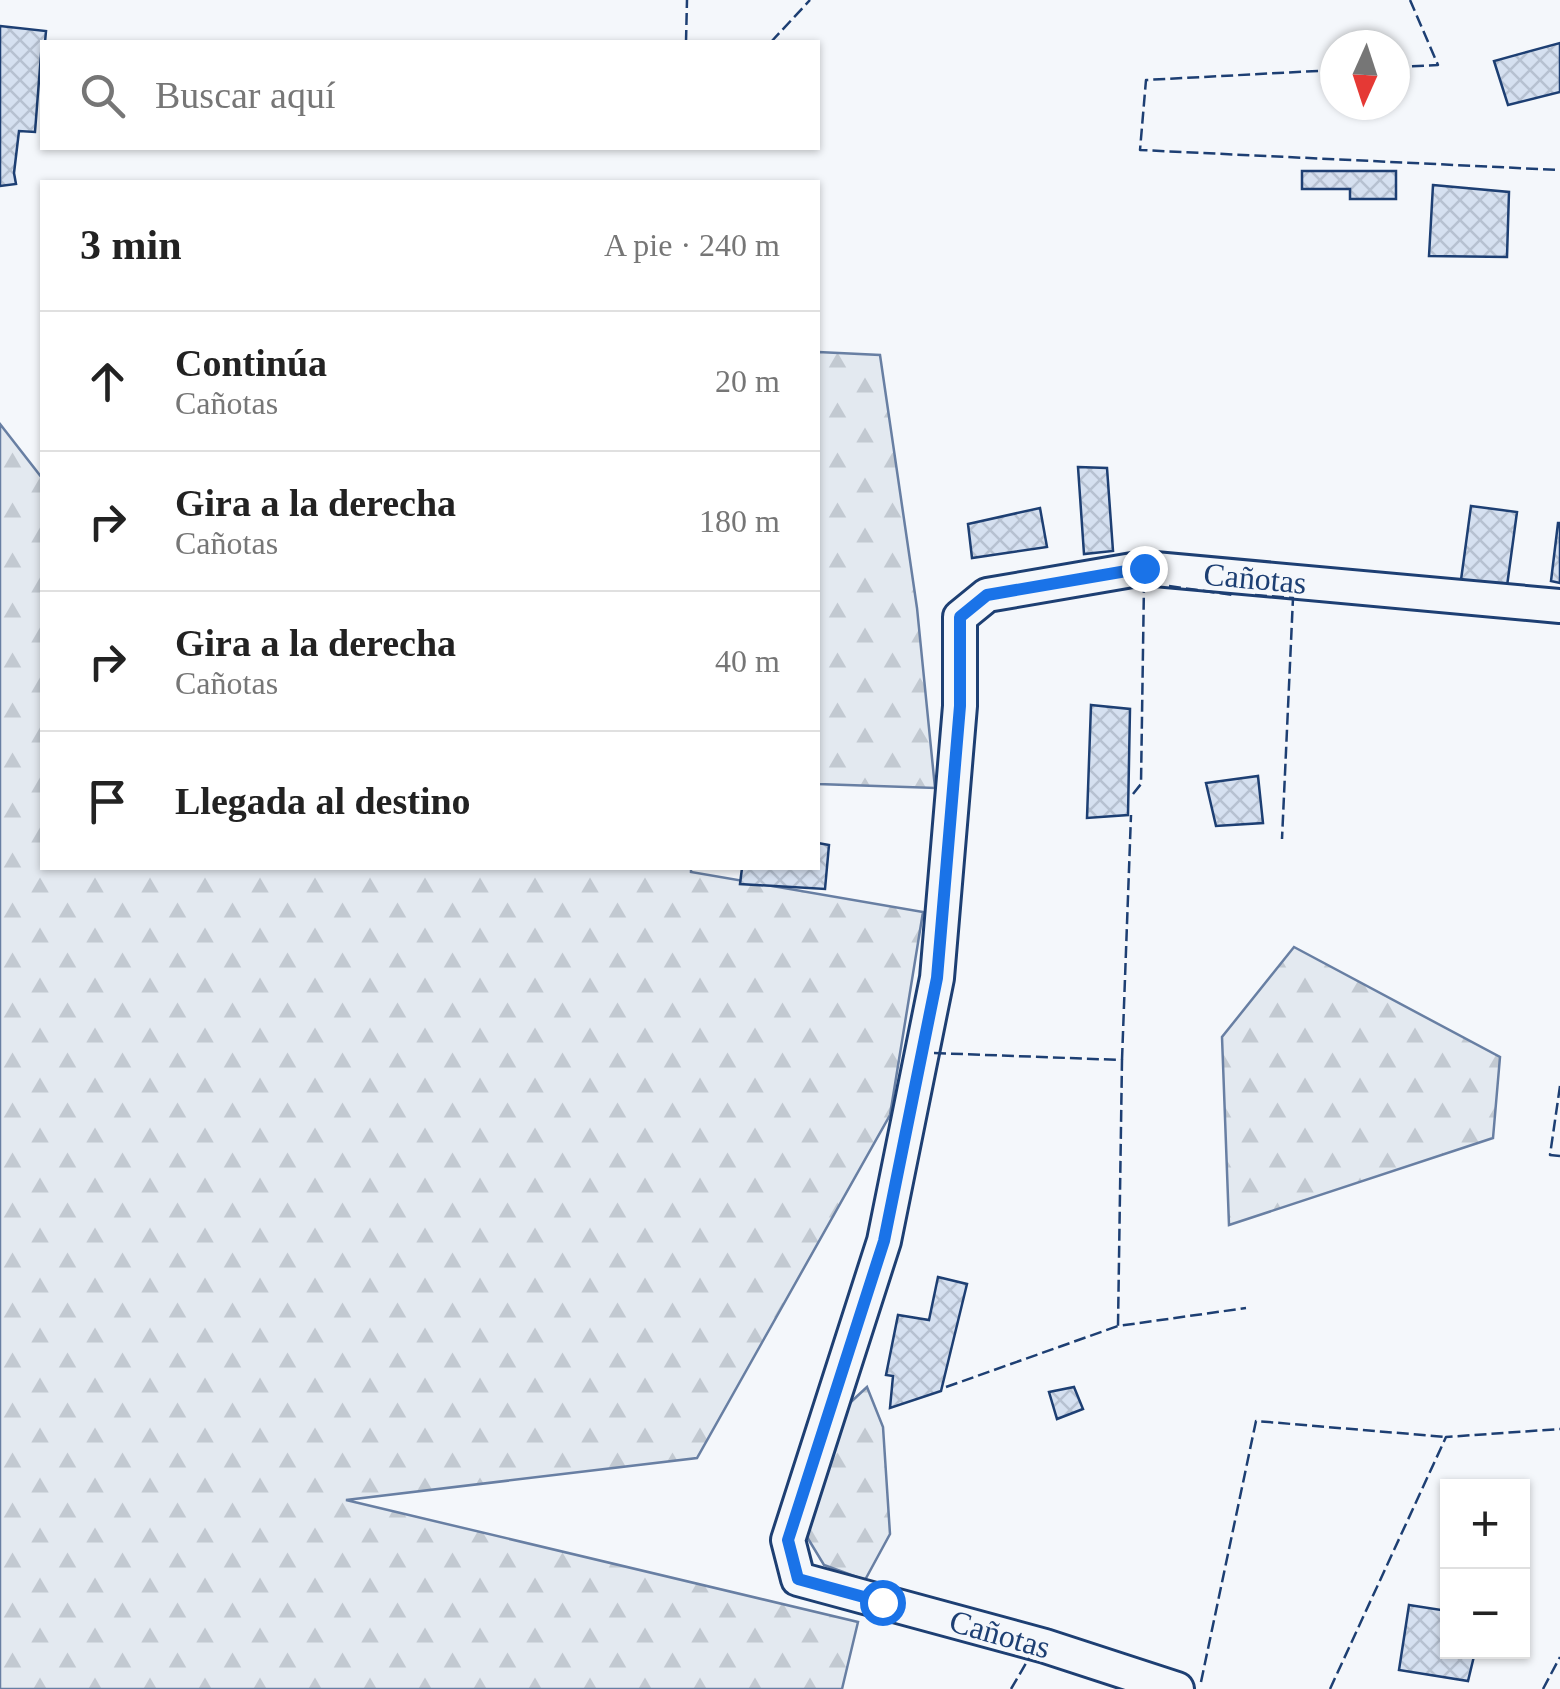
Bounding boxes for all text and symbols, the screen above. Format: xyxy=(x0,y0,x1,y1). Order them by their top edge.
north arrow xyxy=(1320,30,1410,120)
search box xyxy=(40,40,820,150)
icon: search xyxy=(75,68,130,123)
text: Buscar aquí xyxy=(155,74,335,116)
text: 3 min xyxy=(80,222,182,268)
text: A pie · 240 m xyxy=(604,227,780,263)
text: Continúa xyxy=(175,342,327,384)
icon: ahead xyxy=(80,354,135,409)
text: 20 m xyxy=(715,363,780,399)
text: Cañotas xyxy=(175,385,278,421)
text: Gira a la derecha xyxy=(175,482,456,524)
icon: right xyxy=(80,494,135,549)
text: 180 m xyxy=(699,503,780,539)
text: Cañotas xyxy=(175,525,278,561)
route end xyxy=(1122,546,1168,592)
street label: Cañotas xyxy=(1202,556,1308,601)
text: Gira a la derecha xyxy=(175,622,456,664)
icon: right xyxy=(80,634,135,689)
text: 40 m xyxy=(715,643,780,679)
text: Cañotas xyxy=(175,665,278,701)
icon: arrive xyxy=(80,774,135,829)
text: Llegada al destino xyxy=(175,780,471,822)
map controls xyxy=(1440,1479,1530,1659)
button: + xyxy=(1440,1479,1530,1569)
button: − xyxy=(1440,1569,1530,1659)
route start xyxy=(860,1580,906,1626)
street label: Cañotas xyxy=(945,1602,1055,1666)

